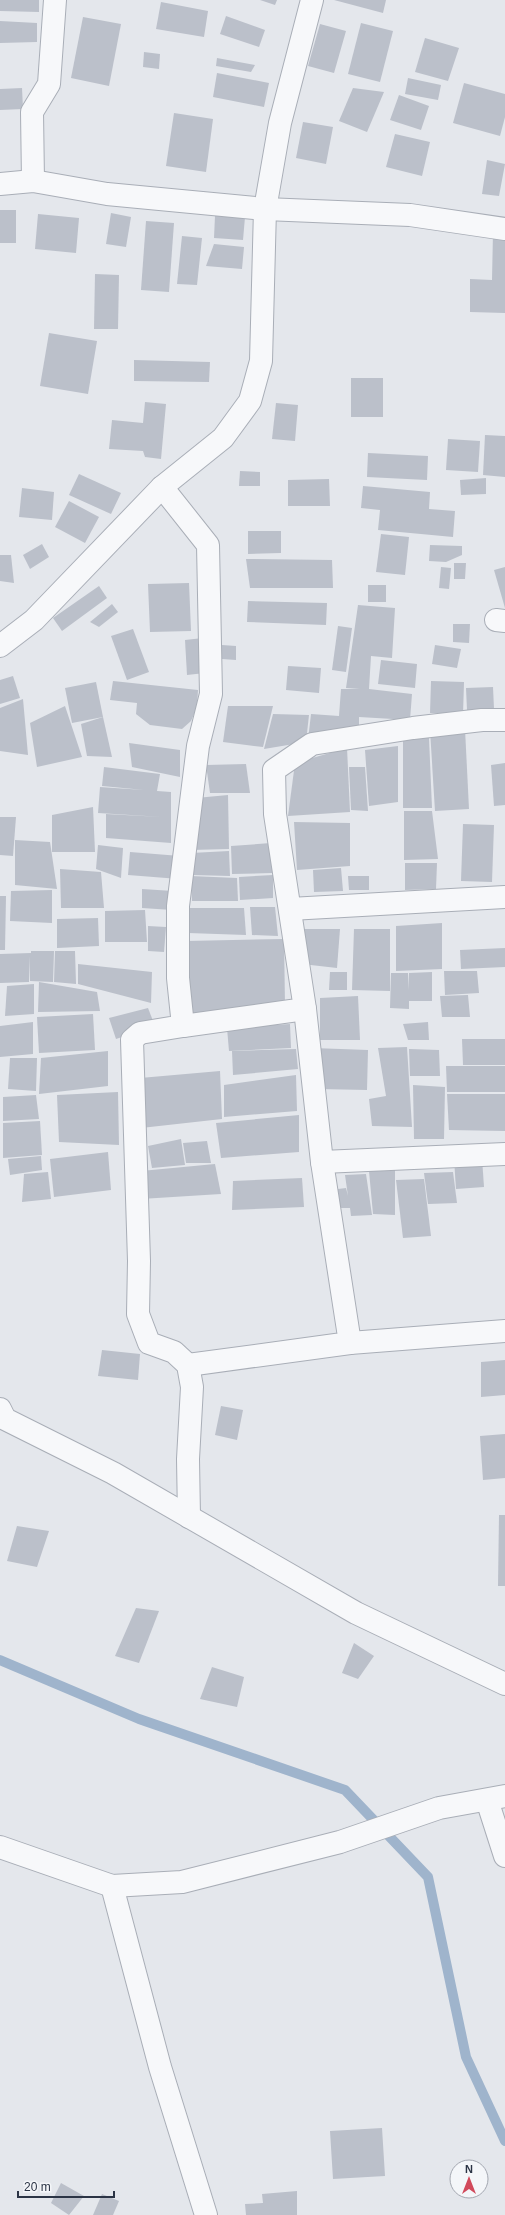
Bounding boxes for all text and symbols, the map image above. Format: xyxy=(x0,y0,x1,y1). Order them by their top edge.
north arrow xyxy=(449,2159,489,2199)
text: N xyxy=(465,2163,473,2175)
scale bar xyxy=(18,2173,114,2199)
text: 20 m xyxy=(24,2180,51,2194)

